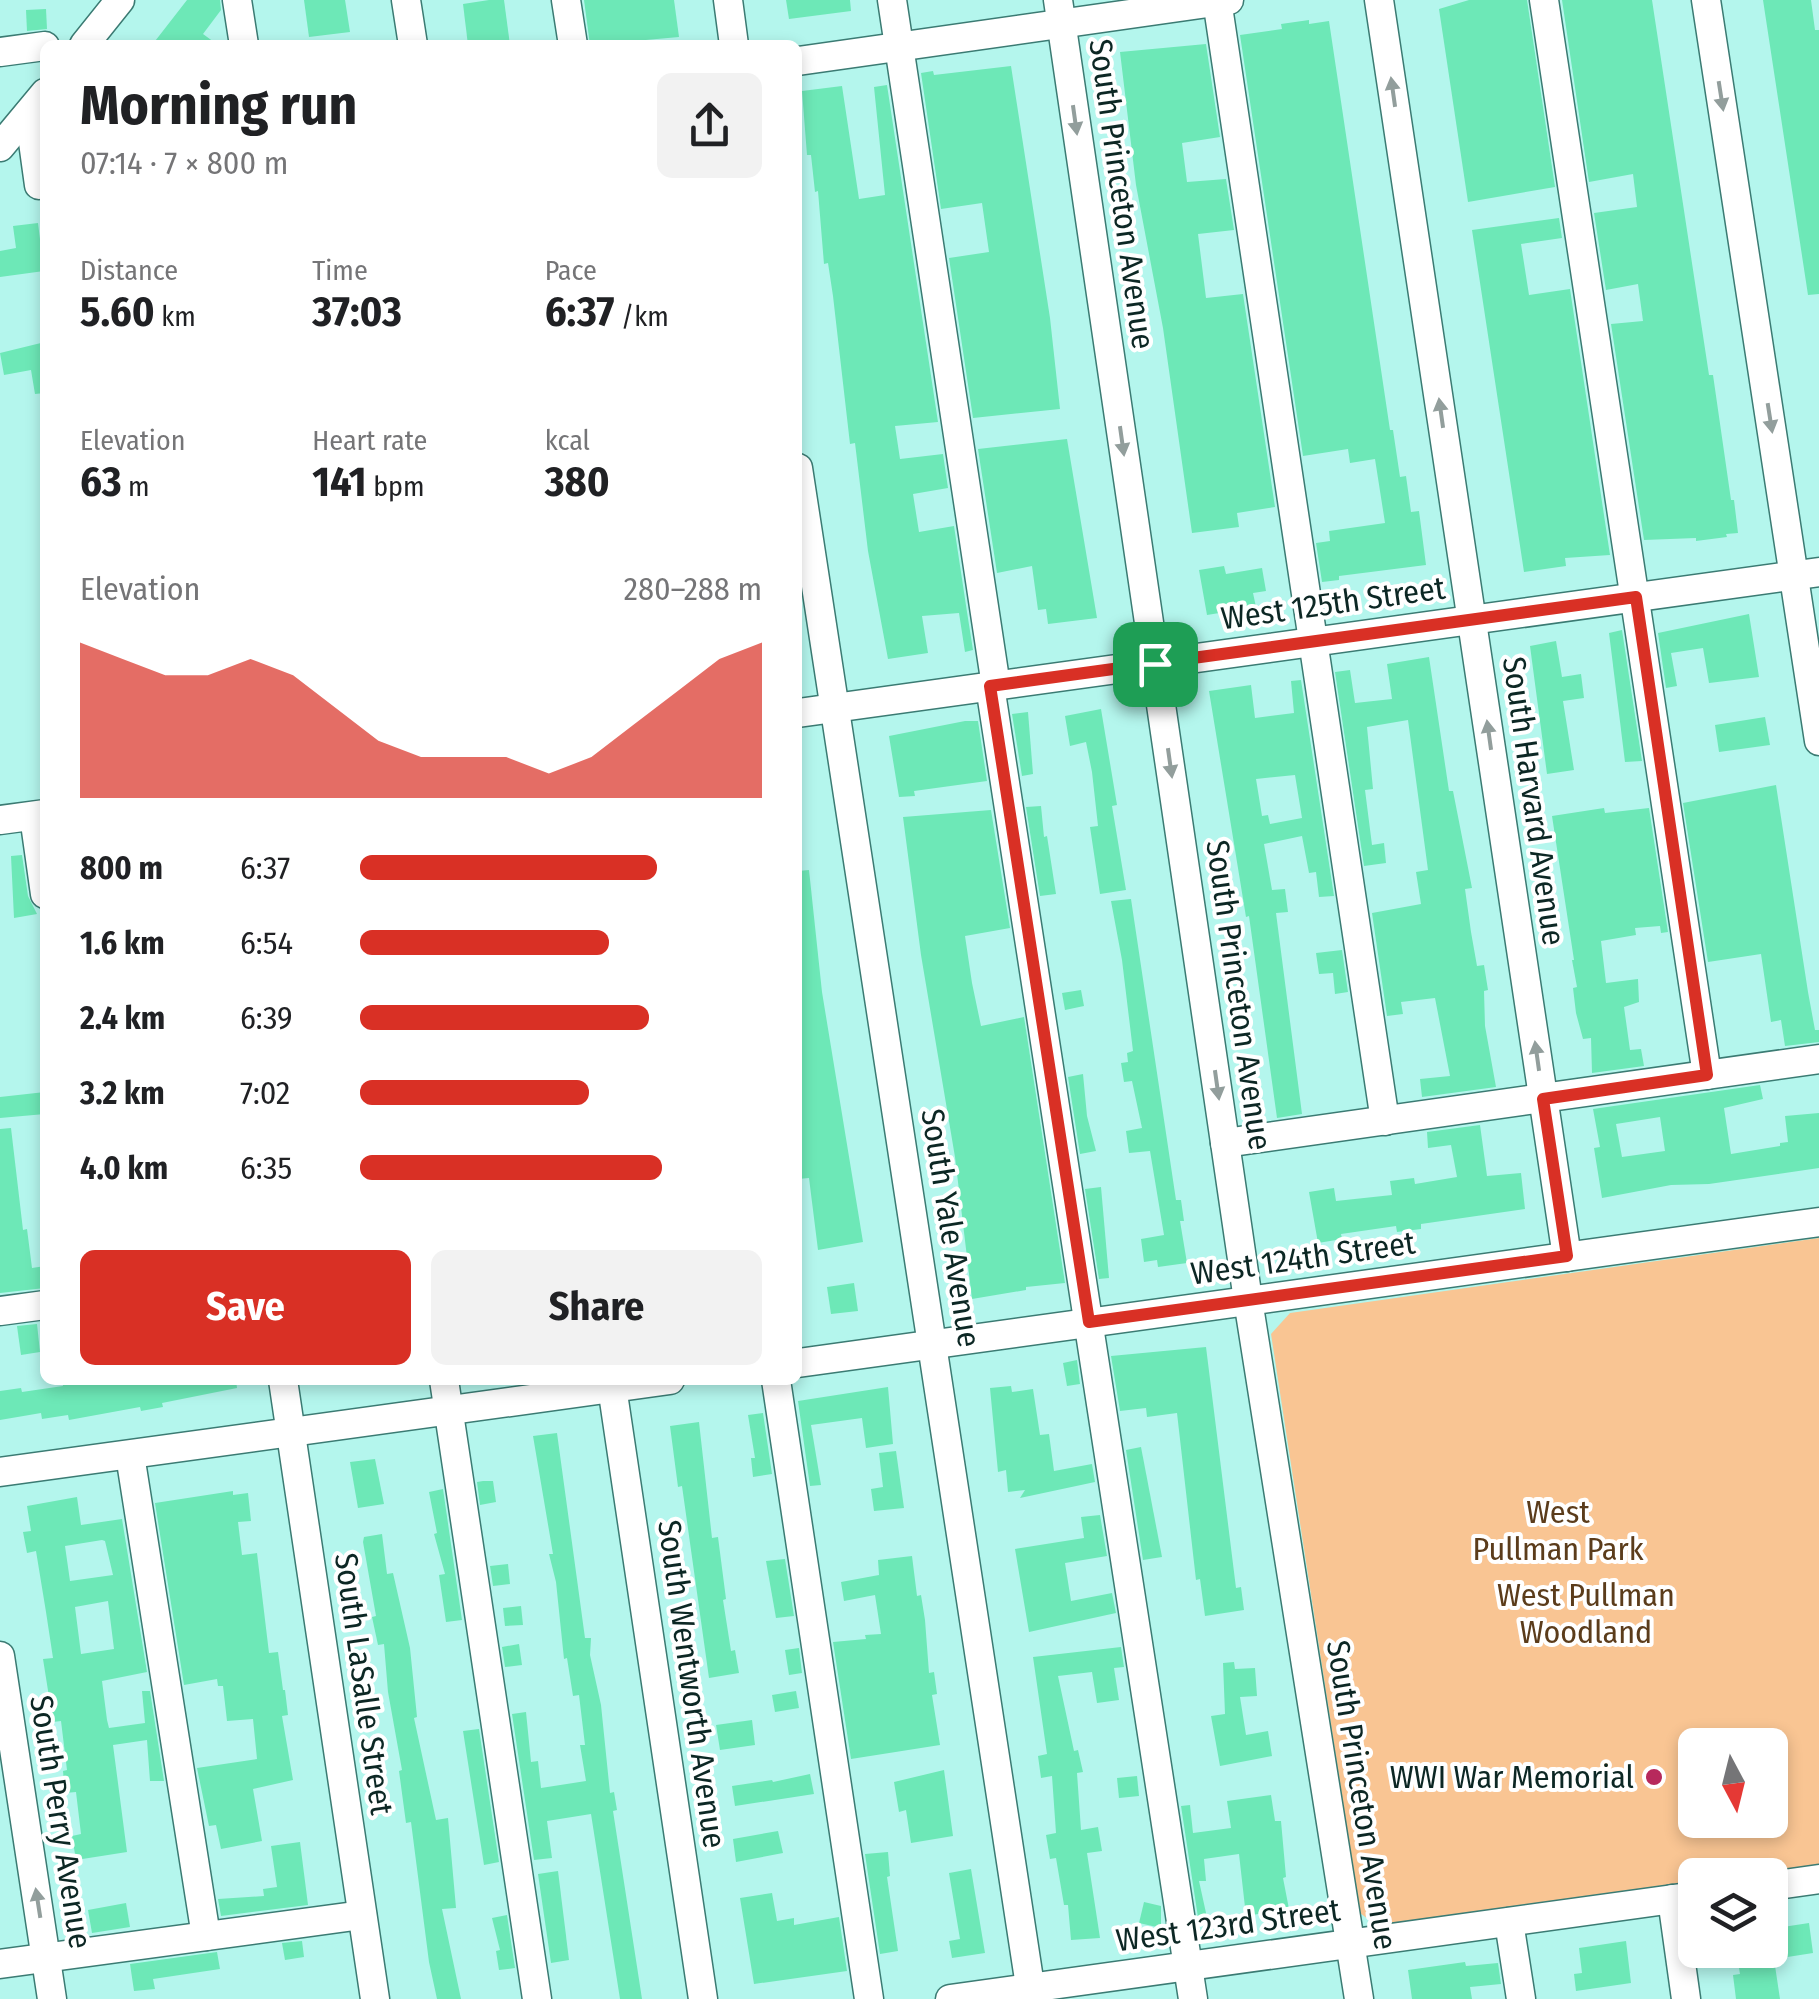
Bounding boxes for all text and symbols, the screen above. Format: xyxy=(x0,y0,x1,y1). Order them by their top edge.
street label: South Princeton Avenue xyxy=(1081,37,1163,351)
text: Morning run xyxy=(80,73,357,139)
button: share xyxy=(657,73,762,178)
one-way arrow xyxy=(1384,76,1400,107)
one-way arrow xyxy=(1713,81,1729,113)
one-way arrow xyxy=(1068,104,1084,136)
text: 07:14 · 7 × 800 m xyxy=(80,144,288,182)
text: Distance xyxy=(80,254,178,287)
text: Time xyxy=(312,254,368,287)
text: Pace xyxy=(545,254,597,287)
text: 5.60 xyxy=(80,287,155,337)
text: 37:03 xyxy=(312,287,402,337)
text: 6:37 xyxy=(545,287,614,337)
text: km xyxy=(155,300,196,333)
text: /km xyxy=(614,300,669,333)
one-way arrow xyxy=(1432,397,1448,429)
one-way arrow xyxy=(1762,402,1778,434)
text: Elevation xyxy=(80,424,185,457)
text: Heart rate xyxy=(312,424,427,457)
text: kcal xyxy=(545,424,590,457)
one-way arrow xyxy=(1115,426,1131,458)
text: 63 xyxy=(80,457,122,507)
text: 141 xyxy=(312,457,367,507)
text: 380 xyxy=(545,457,610,507)
text: m xyxy=(122,470,150,503)
text: bpm xyxy=(367,470,425,503)
street label: West 125th Street xyxy=(1219,568,1448,638)
text: Elevation xyxy=(80,570,200,608)
text: 280–288 m xyxy=(624,570,762,608)
pin xyxy=(1113,622,1198,707)
icon: arrive xyxy=(1128,637,1183,692)
street label: South Harvard Avenue xyxy=(1495,654,1573,948)
one-way arrow xyxy=(1480,719,1496,750)
one-way arrow xyxy=(1162,748,1178,779)
street label: South Princeton Avenue xyxy=(1198,838,1280,1152)
text: 800 m xyxy=(80,849,163,887)
text: 6:37 xyxy=(240,849,290,887)
text: 1.6 km xyxy=(80,924,165,962)
text: 6:54 xyxy=(240,924,293,962)
text: 2.4 km xyxy=(80,999,165,1037)
text: 6:39 xyxy=(240,999,293,1037)
one-way arrow xyxy=(1528,1040,1544,1072)
one-way arrow xyxy=(1209,1069,1225,1101)
text: 3.2 km xyxy=(80,1074,165,1112)
text: 7:02 xyxy=(240,1074,290,1112)
street label: South Yale Avenue xyxy=(913,1106,989,1350)
text: 4.0 km xyxy=(80,1149,168,1187)
text: 6:35 xyxy=(240,1149,292,1187)
street label: West 124th Street xyxy=(1188,1223,1418,1293)
button: Save xyxy=(80,1250,411,1365)
button: Share xyxy=(431,1250,762,1365)
park label: West Pullman Park xyxy=(1472,1493,1644,1568)
street label: South Wentworth Avenue xyxy=(650,1517,734,1851)
street label: South LaSalle Street xyxy=(327,1551,401,1818)
park label: West Pullman Woodland xyxy=(1497,1576,1675,1651)
street label: South Princeton Avenue xyxy=(1319,1638,1405,1952)
street label: South Perry Avenue xyxy=(22,1693,100,1951)
north arrow xyxy=(1678,1728,1788,1838)
map controls xyxy=(1678,1728,1788,1968)
place label: WWI War Memorial xyxy=(1390,1758,1634,1796)
marker: WWI War Memorial xyxy=(1643,1766,1665,1788)
button: layers xyxy=(1678,1858,1788,1968)
one-way arrow xyxy=(29,1886,45,1918)
street label: West 123rd Street xyxy=(1114,1890,1343,1960)

